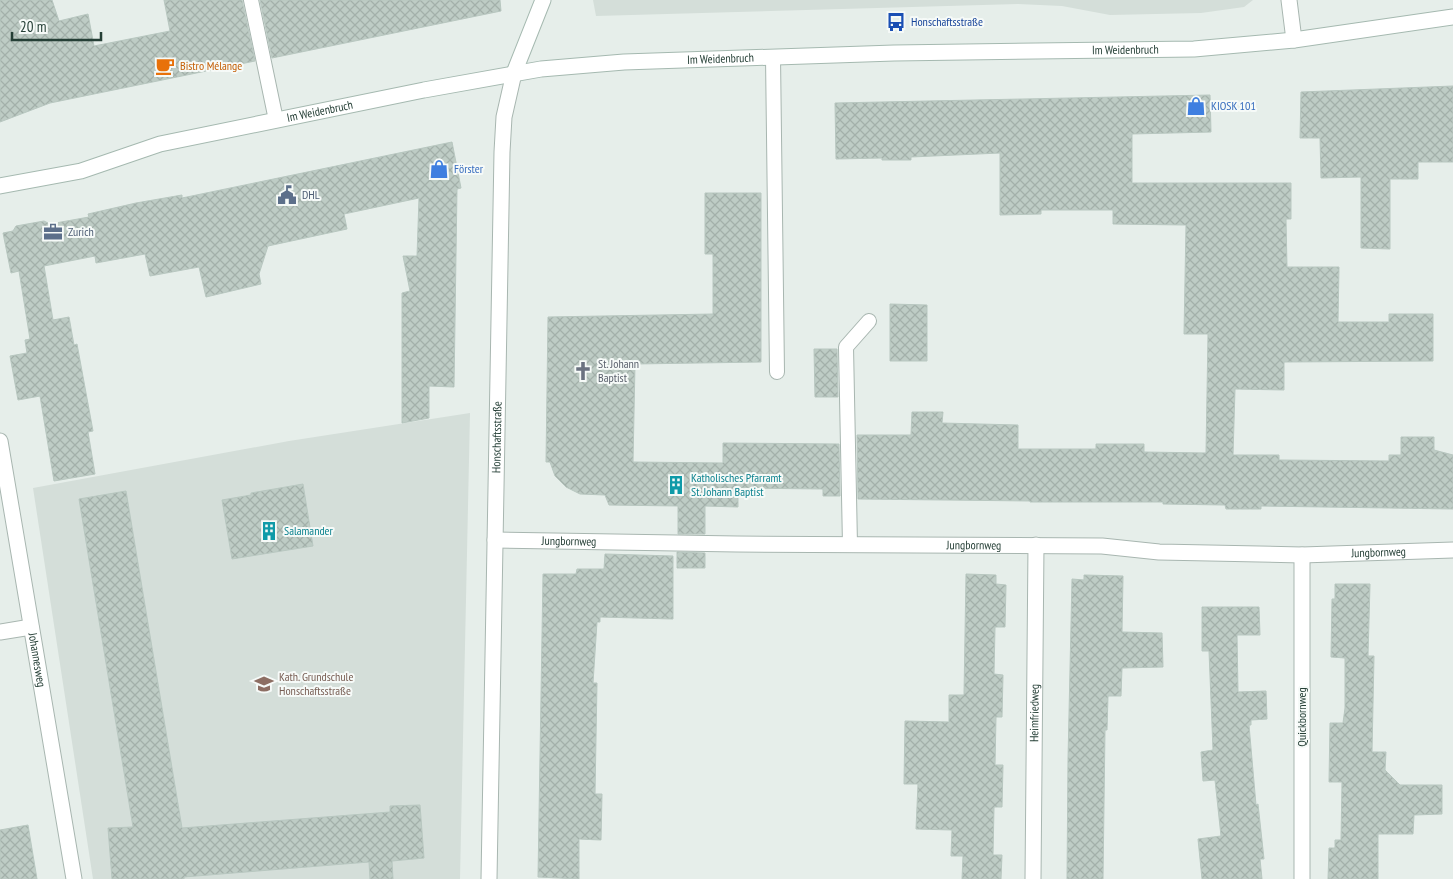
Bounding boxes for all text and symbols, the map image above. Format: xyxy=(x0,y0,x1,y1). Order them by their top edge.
scale bar xyxy=(12,10,101,42)
bus stop icon: Honschaftsstraße xyxy=(885,11,907,33)
place label: Honschaftsstraße xyxy=(911,14,983,29)
text: 20 m xyxy=(20,17,46,36)
street label: Im Weidenbruch xyxy=(1092,41,1159,57)
street label: Im Weidenbruch xyxy=(687,50,754,67)
cafe icon: Bistro Mélange xyxy=(154,55,176,77)
place label: Bistro Mélange xyxy=(180,58,242,73)
shop icon: KIOSK 101 xyxy=(1185,95,1207,117)
street label: Im Weidenbruch xyxy=(285,97,354,125)
place label: KIOSK 101 xyxy=(1211,98,1256,113)
shop icon: Förster xyxy=(428,158,450,180)
place label: Förster xyxy=(454,161,484,176)
public building icon: DHL xyxy=(276,184,298,206)
place label: DHL xyxy=(302,187,320,202)
office icon: Zurich xyxy=(42,221,64,243)
place label: Zurich xyxy=(68,224,94,239)
place label: St. Johann Baptist xyxy=(598,356,639,385)
church icon: St. Johann Baptist xyxy=(572,360,594,382)
street label: Honschaftsstraße xyxy=(488,401,505,473)
place label: Katholisches Pfarramt St. Johann Baptist xyxy=(691,470,782,499)
building icon: Katholisches Pfarramt St. Johann Baptist xyxy=(665,474,687,496)
building icon: Salamander xyxy=(258,520,280,542)
place label: Salamander xyxy=(284,523,334,538)
street label: Jungbornweg xyxy=(541,533,596,549)
street label: Jungbornweg xyxy=(946,537,1001,552)
street label: Jungbornweg xyxy=(1350,544,1406,560)
street label: Johannesweg xyxy=(25,631,49,688)
place label: Kath. Grundschule Honschaftsstraße xyxy=(279,669,353,698)
school or university icon: Kath. Grundschule Honschaftsstraße xyxy=(253,673,275,695)
street label: Heimfriedweg xyxy=(1026,684,1042,742)
street label: Quickbornweg xyxy=(1294,687,1309,747)

